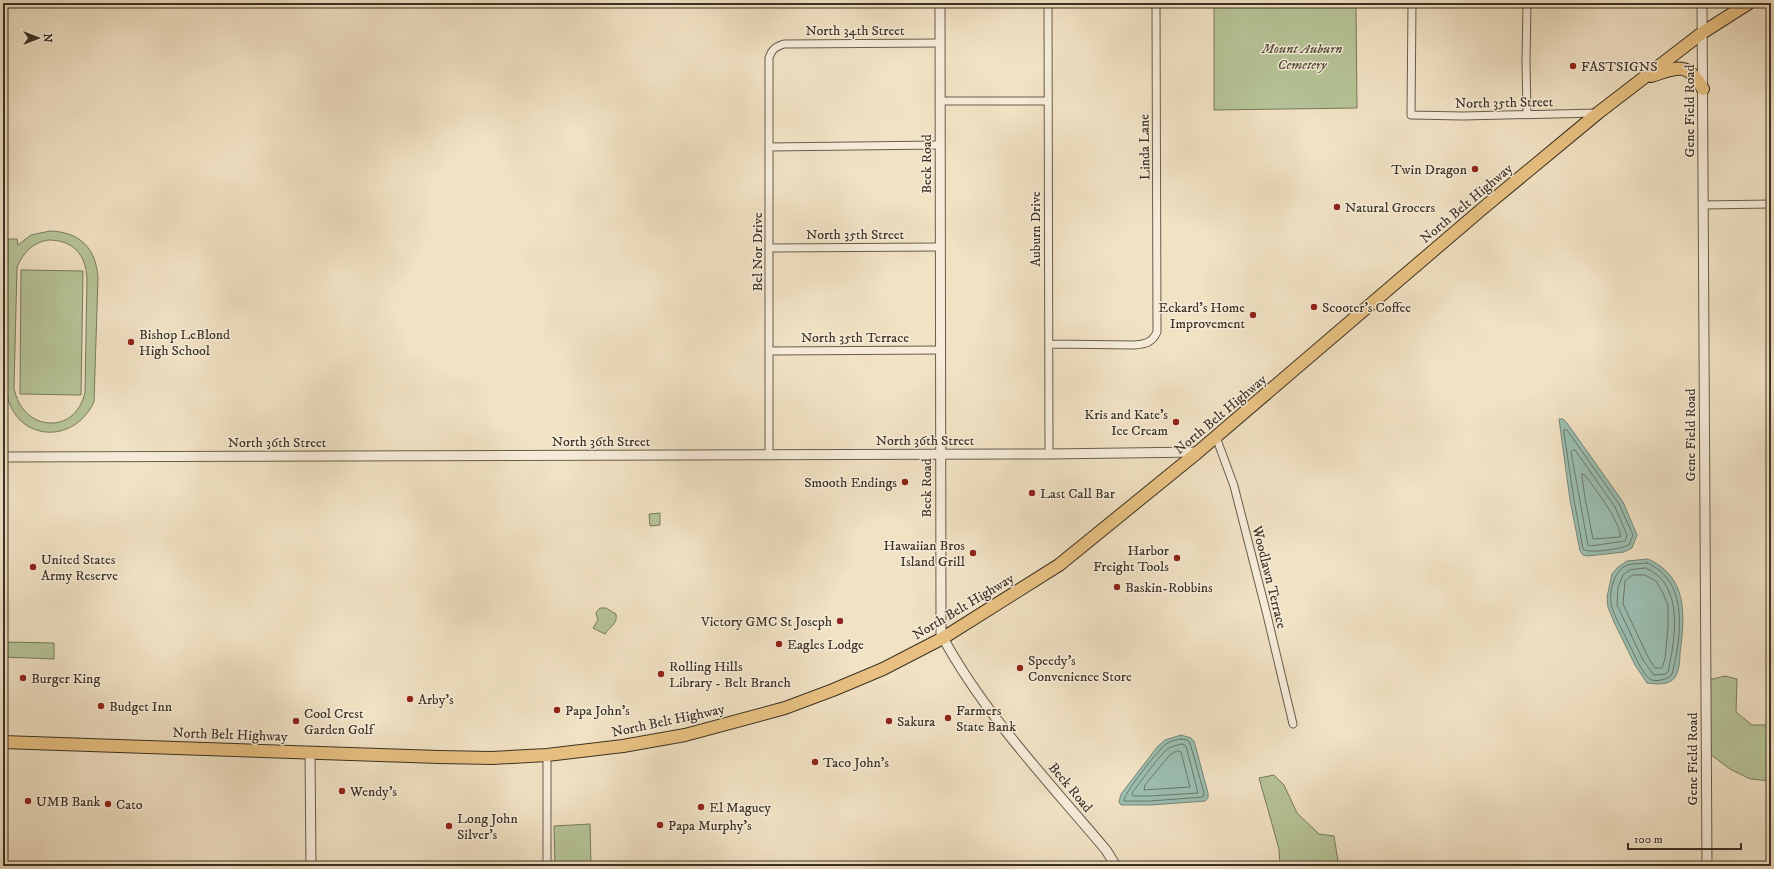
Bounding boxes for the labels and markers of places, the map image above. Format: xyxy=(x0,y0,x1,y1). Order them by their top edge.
place label: FASTSIGNS xyxy=(1581,58,1658,76)
marker: FASTSIGNS xyxy=(1568,61,1578,71)
place label: Twin Dragon xyxy=(1391,161,1468,179)
marker: Twin Dragon xyxy=(1470,164,1480,174)
place label: Natural Grocers xyxy=(1345,199,1436,217)
marker: Natural Grocers xyxy=(1332,202,1342,212)
place label: Eckard's Home Improvement xyxy=(1158,299,1246,333)
place label: Scooter's Coffee xyxy=(1322,299,1411,317)
marker: Scooter's Coffee xyxy=(1309,302,1319,312)
marker: Eckard's Home Improvement xyxy=(1248,310,1258,320)
place label: Bishop LeBlond High School xyxy=(139,326,230,360)
marker: Bishop LeBlond High School xyxy=(126,337,136,347)
place label: Kris and Kate's Ice Cream xyxy=(1084,406,1168,440)
marker: Kris and Kate's Ice Cream xyxy=(1171,417,1181,427)
place label: Smooth Endings xyxy=(804,474,897,492)
marker: Smooth Endings xyxy=(900,477,910,487)
place label: Last Call Bar xyxy=(1040,485,1116,503)
marker: Last Call Bar xyxy=(1027,488,1037,498)
place label: Hawaiian Bros Island Grill xyxy=(884,537,966,571)
place label: Harbor Freight Tools xyxy=(1093,542,1170,576)
marker: Hawaiian Bros Island Grill xyxy=(968,548,978,558)
place label: United States Army Reserve xyxy=(41,551,118,585)
marker: Harbor Freight Tools xyxy=(1172,553,1182,563)
marker: United States Army Reserve xyxy=(28,562,38,572)
place label: Baskin-Robbins xyxy=(1125,579,1213,597)
marker: Baskin-Robbins xyxy=(1112,582,1122,592)
place label: Victory GMC St Joseph xyxy=(700,613,833,631)
marker: Victory GMC St Joseph xyxy=(835,616,845,626)
place label: Eagles Lodge xyxy=(787,636,864,654)
marker: Eagles Lodge xyxy=(774,639,784,649)
place label: Speedy's Convenience Store xyxy=(1028,652,1132,686)
place label: Rolling Hills Library - Belt Branch xyxy=(669,658,791,692)
marker: Speedy's Convenience Store xyxy=(1015,663,1025,673)
marker: Rolling Hills Library - Belt Branch xyxy=(656,669,666,679)
place label: Burger King xyxy=(31,670,100,688)
marker: Burger King xyxy=(18,673,28,683)
place label: Arby's xyxy=(418,691,454,709)
marker: Arby's xyxy=(405,694,415,704)
place label: Budget Inn xyxy=(109,698,173,716)
marker: Budget Inn xyxy=(96,701,106,711)
place label: Papa John's xyxy=(565,702,630,720)
place label: Farmers State Bank xyxy=(956,702,1016,736)
place label: Cool Crest Garden Golf xyxy=(304,705,376,739)
marker: Papa John's xyxy=(552,705,562,715)
place label: Sakura xyxy=(897,713,935,731)
marker: Farmers State Bank xyxy=(943,713,953,723)
marker: Cool Crest Garden Golf xyxy=(291,716,301,726)
marker: Sakura xyxy=(884,716,894,726)
place label: Taco John's xyxy=(823,754,889,772)
marker: Taco John's xyxy=(810,757,820,767)
place label: Wendy's xyxy=(349,783,397,801)
marker: Wendy's xyxy=(337,786,347,796)
place label: UMB Bank xyxy=(36,793,101,811)
marker: UMB Bank xyxy=(23,796,33,806)
place label: Cato xyxy=(116,796,143,814)
marker: Cato xyxy=(103,799,113,809)
place label: El Maguey xyxy=(709,799,771,817)
marker: El Maguey xyxy=(696,802,706,812)
place label: Long John Silver's xyxy=(457,810,518,844)
place label: Papa Murphy's xyxy=(668,817,752,835)
marker: Papa Murphy's xyxy=(655,820,665,830)
marker: Long John Silver's xyxy=(444,821,454,831)

